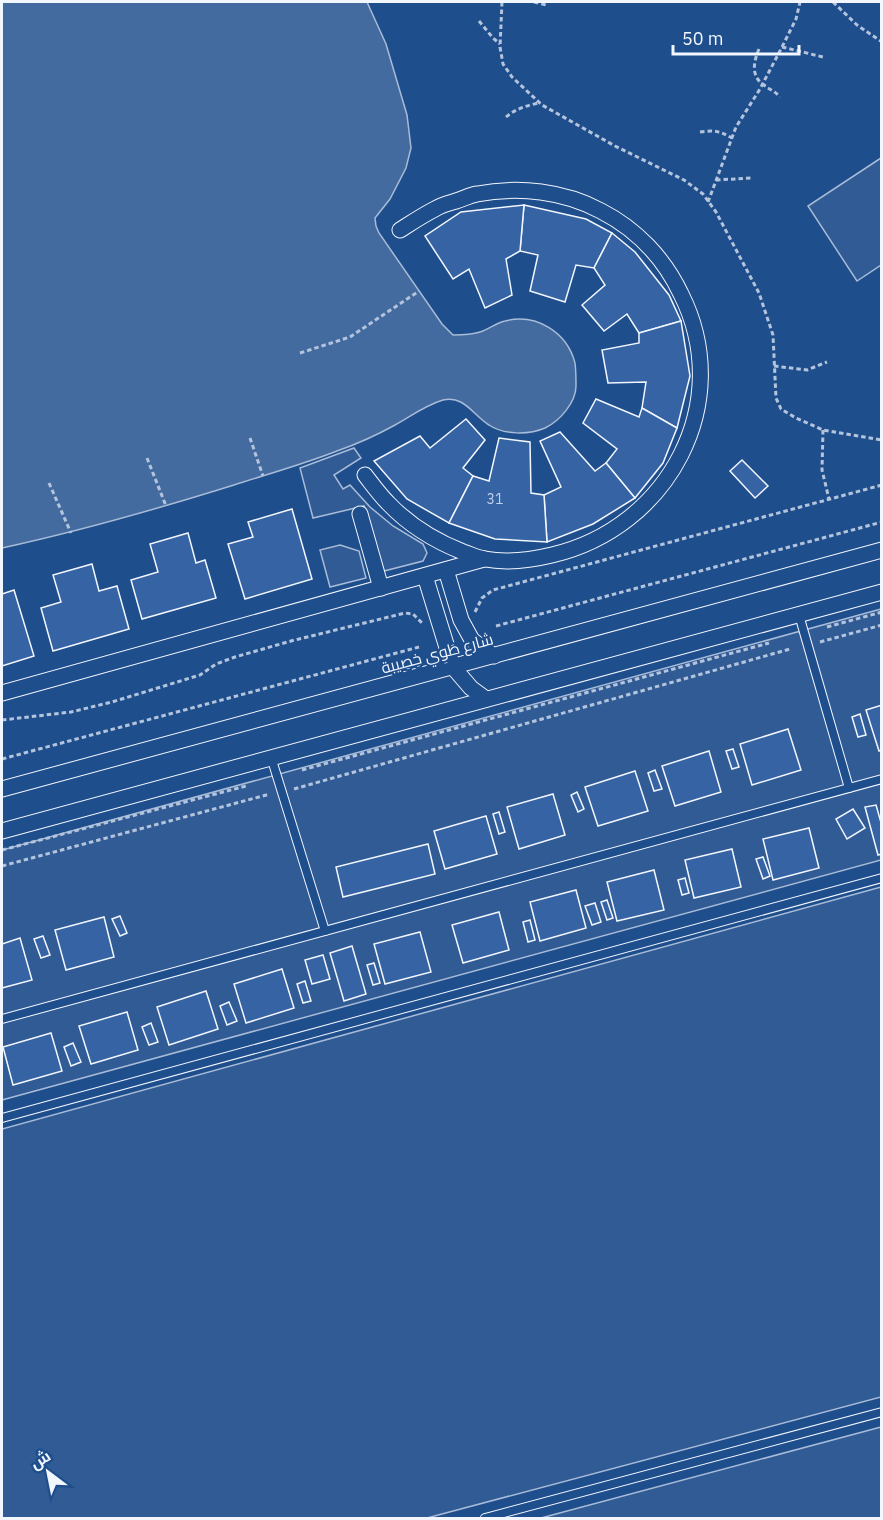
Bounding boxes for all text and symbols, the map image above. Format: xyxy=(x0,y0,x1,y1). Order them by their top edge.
scale bar xyxy=(673,18,799,56)
text: 50 m xyxy=(682,27,724,50)
house number: 31 xyxy=(487,490,503,508)
street label: شارع طَوِي خِصِيبة xyxy=(379,628,496,681)
north arrow xyxy=(18,1442,78,1502)
text: ش xyxy=(26,1445,54,1473)

